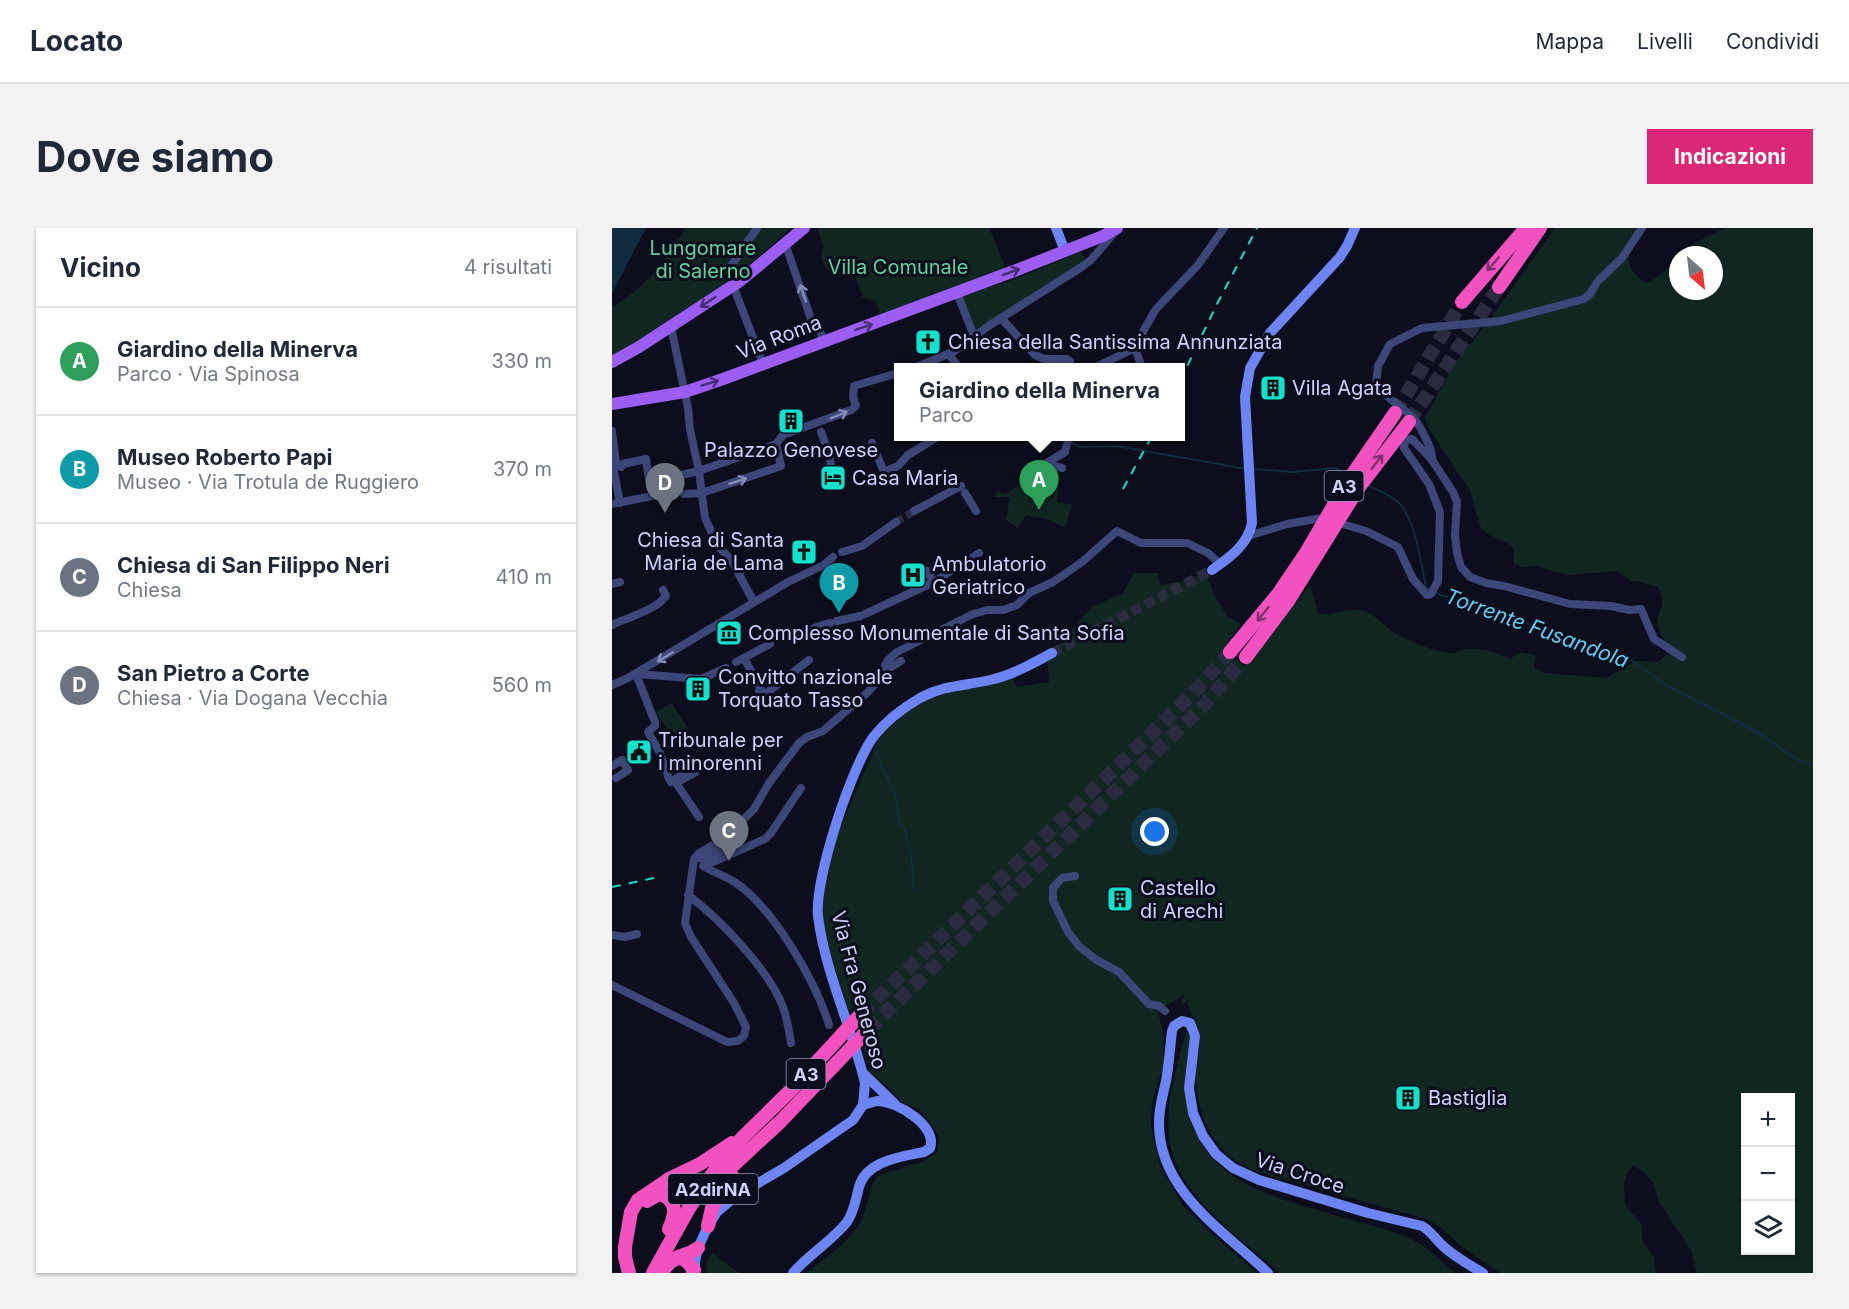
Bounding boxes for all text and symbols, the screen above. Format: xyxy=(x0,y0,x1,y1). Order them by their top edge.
text: Locato xyxy=(30,24,123,58)
text: Mappa xyxy=(1536,29,1604,54)
text: Livelli xyxy=(1637,29,1693,54)
text: Condividi xyxy=(1726,29,1819,54)
button: Indicazioni xyxy=(1647,129,1813,184)
text: Dove siamo xyxy=(36,131,274,182)
park label: Lungomare di Salerno xyxy=(650,236,756,283)
north arrow xyxy=(1669,246,1723,300)
text: Vicino xyxy=(60,252,141,283)
text: 4 risultati xyxy=(464,255,552,279)
park label: Villa Comunale xyxy=(828,255,968,279)
one-way arrow xyxy=(1486,257,1500,272)
one-way arrow xyxy=(1002,266,1020,277)
one-way arrow xyxy=(796,284,807,303)
one-way arrow xyxy=(699,295,716,308)
street label: Via Roma xyxy=(733,310,825,364)
one-way arrow xyxy=(854,320,873,331)
church icon: Chiesa della Santissima Annunziata xyxy=(913,327,943,357)
place label: Chiesa della Santissima Annunziata xyxy=(948,330,1282,354)
text: Giardino della Minerva xyxy=(117,336,358,362)
text: A xyxy=(72,349,87,373)
text: 330 m xyxy=(492,349,552,373)
text: Parco · Via Spinosa xyxy=(117,362,300,386)
popup xyxy=(894,363,1185,441)
building icon: Villa Agata xyxy=(1258,373,1288,403)
place label: Villa Agata xyxy=(1292,376,1392,400)
one-way arrow xyxy=(700,377,719,388)
text: Giardino della Minerva xyxy=(919,377,1160,403)
text: Parco xyxy=(919,403,974,427)
building icon: Palazzo Genovese xyxy=(776,406,806,436)
one-way arrow xyxy=(830,409,848,420)
place label: Palazzo Genovese xyxy=(704,438,878,462)
text: Museo Roberto Papi xyxy=(117,444,332,470)
one-way arrow xyxy=(1371,455,1383,471)
text: B xyxy=(73,457,86,481)
text: 370 m xyxy=(493,457,552,481)
pin: A xyxy=(1020,460,1058,510)
hotel icon: Casa Maria xyxy=(818,463,848,493)
pin: D xyxy=(646,464,684,513)
place label: Casa Maria xyxy=(852,466,958,490)
text: Museo · Via Trotula de Ruggiero xyxy=(117,470,419,494)
road number: A3 xyxy=(1324,471,1364,501)
one-way arrow xyxy=(728,474,747,485)
place label: Chiesa di Santa Maria de Lama xyxy=(637,528,784,575)
church icon: Chiesa di Santa Maria de Lama xyxy=(789,537,819,567)
text: Chiesa di San Filippo Neri xyxy=(117,552,390,578)
place label: Ambulatorio Geriatrico xyxy=(932,552,1046,599)
hospital icon: Ambulatorio Geriatrico xyxy=(898,560,928,590)
pin: B xyxy=(820,564,858,613)
text: C xyxy=(72,565,87,589)
text: 410 m xyxy=(496,565,552,589)
text: Chiesa xyxy=(117,578,182,602)
water label: Torrente Fusandola xyxy=(1442,583,1632,673)
one-way arrow xyxy=(1256,606,1269,622)
museum icon: Complesso Monumentale di Santa Sofia xyxy=(714,618,744,648)
place label: Complesso Monumentale di Santa Sofia xyxy=(748,621,1125,645)
one-way arrow xyxy=(657,651,674,663)
text: San Pietro a Corte xyxy=(117,660,310,686)
place label: Convitto nazionale Torquato Tasso xyxy=(718,665,893,712)
text: D xyxy=(72,673,87,697)
text: 560 m xyxy=(492,673,552,697)
building icon: Convitto nazionale Torquato Tasso xyxy=(683,674,713,704)
text: Chiesa · Via Dogana Vecchia xyxy=(117,686,388,710)
place label: Tribunale per i minorenni xyxy=(658,728,784,775)
public building icon: Tribunale per i minorenni xyxy=(624,737,654,767)
pin: C xyxy=(710,812,748,861)
your location xyxy=(1140,817,1169,846)
place label: Castello di Arechi xyxy=(1140,876,1223,923)
building icon: Castello di Arechi xyxy=(1105,884,1135,914)
street label: Via Fra Generoso xyxy=(826,908,892,1072)
road number: A3 xyxy=(786,1059,826,1089)
building icon: Bastiglia xyxy=(1393,1083,1423,1113)
place label: Bastiglia xyxy=(1428,1086,1507,1110)
map controls xyxy=(1741,1093,1795,1255)
button: + xyxy=(1741,1093,1795,1147)
street label: Via Croce xyxy=(1252,1147,1348,1199)
button: − xyxy=(1741,1147,1795,1201)
road number: A2dirNA xyxy=(668,1174,758,1204)
button: layers xyxy=(1741,1201,1795,1255)

